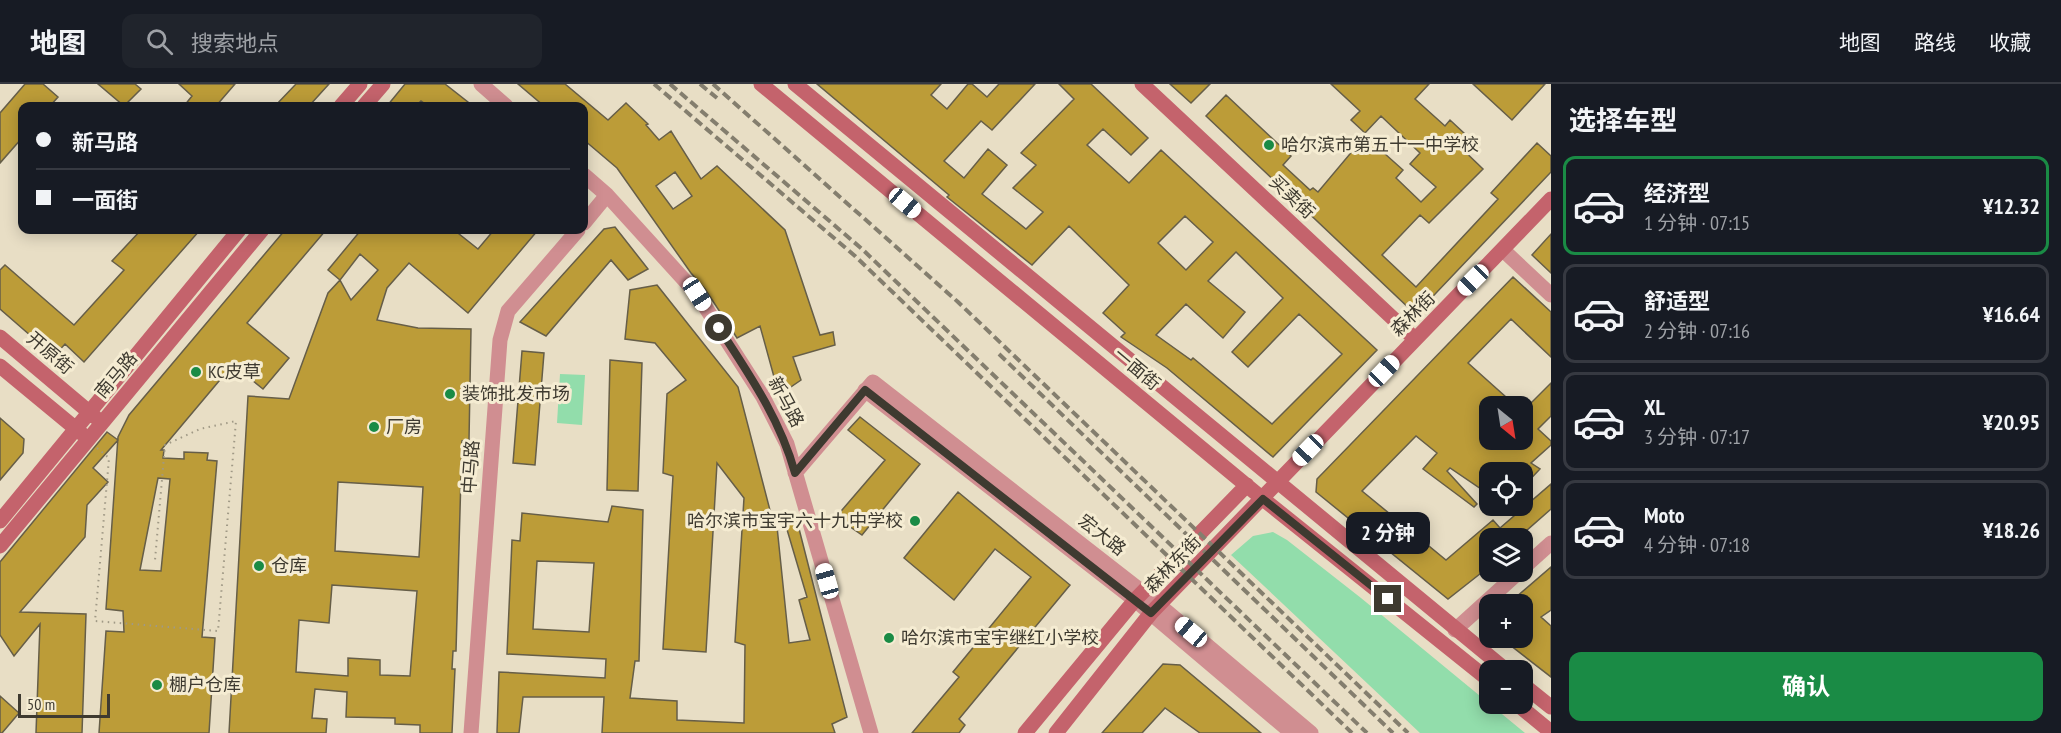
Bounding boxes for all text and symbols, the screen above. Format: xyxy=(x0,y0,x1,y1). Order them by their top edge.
search box xyxy=(122,14,542,68)
text: 地图 xyxy=(30,24,86,61)
icon: search xyxy=(143,25,176,58)
text: 搜索地点 xyxy=(191,29,279,57)
text: 地图 xyxy=(1839,29,1881,56)
text: 路线 xyxy=(1914,29,1956,56)
text: 收藏 xyxy=(1989,29,2031,56)
text: 选择车型 xyxy=(1569,103,1677,137)
text: 新马路 xyxy=(72,128,138,156)
place label: 哈尔滨市第五十一中学校 xyxy=(1281,133,1479,156)
marker: 哈尔滨市第五十一中学校 xyxy=(1262,138,1276,152)
street label: 买卖街 xyxy=(1265,170,1320,223)
icon: car xyxy=(1572,179,1626,233)
text: 经济型 xyxy=(1644,179,1710,207)
car xyxy=(885,185,925,221)
text: 一面街 xyxy=(72,186,138,214)
text: ¥12.32 xyxy=(1983,192,2040,220)
text: 1 分钟 · 07:15 xyxy=(1644,210,1750,236)
car xyxy=(1454,261,1492,299)
car xyxy=(680,274,714,314)
street label: 森林街 xyxy=(1385,286,1440,341)
icon: car xyxy=(1572,287,1626,341)
text: 舒适型 xyxy=(1644,287,1710,315)
text: ¥16.64 xyxy=(1983,300,2040,328)
route start xyxy=(705,314,732,341)
text: 2 分钟 · 07:16 xyxy=(1644,318,1750,344)
street label: 开原街 xyxy=(22,326,78,379)
street label: 一面街 xyxy=(1109,342,1165,395)
street label: 南马路 xyxy=(89,347,142,403)
car xyxy=(1365,352,1403,390)
place label: KC皮草 xyxy=(208,360,261,383)
marker: KC皮草 xyxy=(189,365,203,379)
street label: 新马路 xyxy=(764,373,809,431)
place label: 装饰批发市场 xyxy=(462,382,570,405)
marker: 装饰批发市场 xyxy=(443,387,457,401)
text: XL xyxy=(1644,393,1665,421)
icon: car xyxy=(1572,395,1626,449)
north arrow xyxy=(1479,396,1533,450)
map controls xyxy=(1479,396,1533,714)
text: ¥20.95 xyxy=(1983,408,2040,436)
place label: 厂房 xyxy=(386,415,422,438)
marker: 厂房 xyxy=(367,420,381,434)
text: 3 分钟 · 07:17 xyxy=(1644,424,1750,450)
car xyxy=(1289,431,1327,469)
street label: 中马路 xyxy=(457,439,484,495)
button: locate xyxy=(1479,462,1533,516)
text: Moto xyxy=(1644,501,1685,529)
icon: car xyxy=(1572,503,1626,557)
place label: 哈尔滨市宝宇六十九中学校 xyxy=(687,509,903,532)
street label: 宏大路 xyxy=(1074,509,1131,560)
callout: 2 分钟 xyxy=(1346,512,1430,554)
marker: 哈尔滨市宝宇六十九中学校 xyxy=(908,514,922,528)
text: ¥18.26 xyxy=(1983,516,2040,544)
text: 2 分钟 xyxy=(1361,520,1415,546)
button: layers xyxy=(1479,528,1533,582)
street label: 森林东街 xyxy=(1139,530,1206,598)
text: 4 分钟 · 07:18 xyxy=(1644,532,1750,558)
place label: 仓库 xyxy=(271,554,307,577)
marker: 仓库 xyxy=(252,559,266,573)
car xyxy=(813,561,841,601)
route end xyxy=(1374,585,1401,612)
button: + xyxy=(1479,594,1533,648)
car xyxy=(1171,614,1211,650)
place label: 哈尔滨市宝宇继红小学校 xyxy=(901,626,1099,649)
marker: 哈尔滨市宝宇继红小学校 xyxy=(882,631,896,645)
button: 确认 xyxy=(1569,652,2043,721)
button: − xyxy=(1479,660,1533,714)
place label: 棚户仓库 xyxy=(169,673,241,696)
marker: 棚户仓库 xyxy=(150,678,164,692)
scale bar xyxy=(18,691,110,718)
text: 50 m xyxy=(27,694,55,714)

